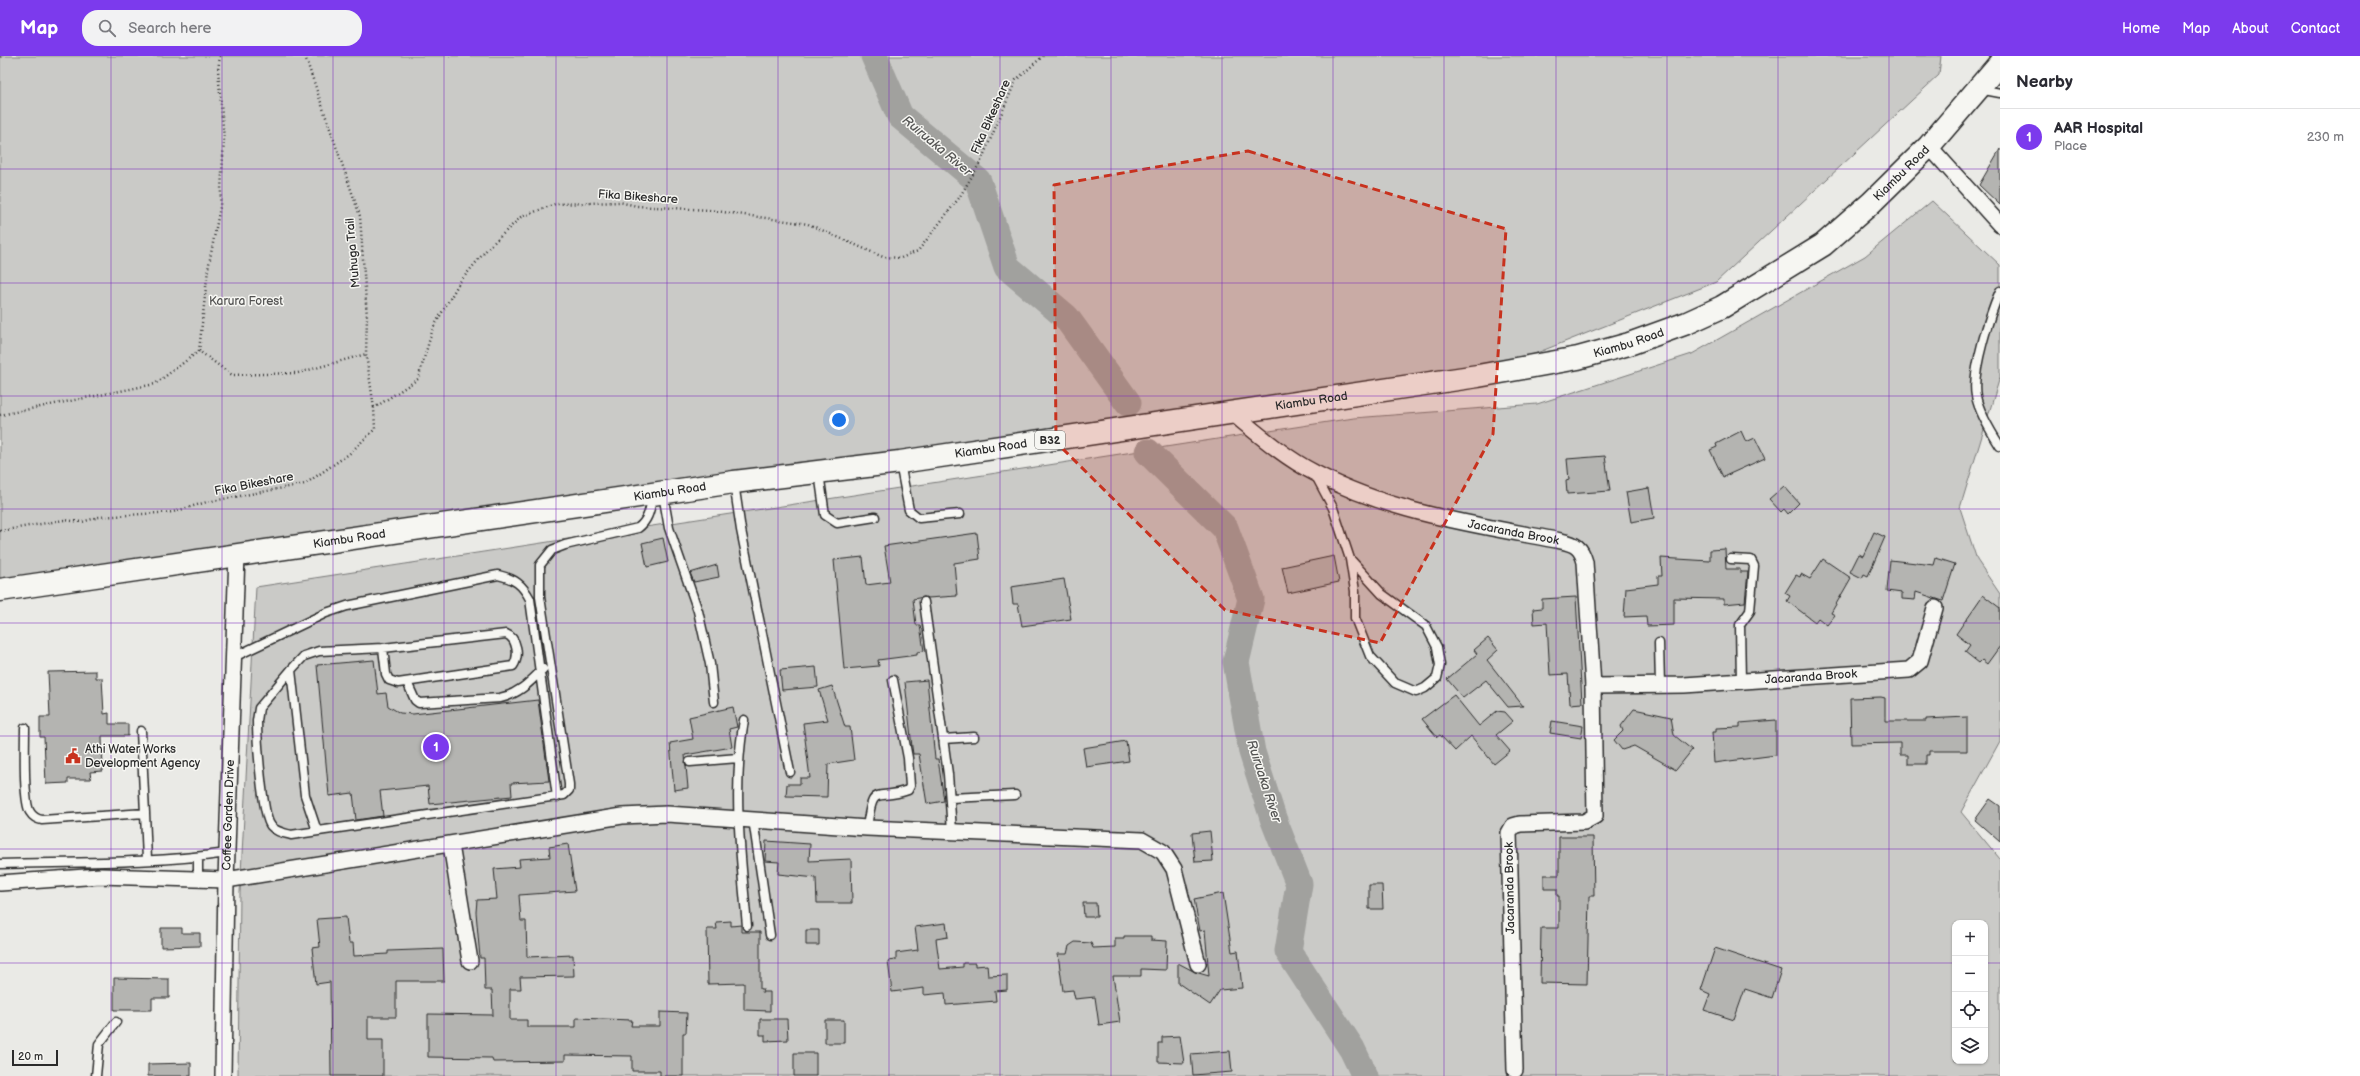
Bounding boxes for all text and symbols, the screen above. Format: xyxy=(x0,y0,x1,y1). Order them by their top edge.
search box xyxy=(82,10,362,46)
text: Map xyxy=(20,17,58,40)
icon: search xyxy=(96,17,118,39)
text: Search here xyxy=(128,19,211,38)
text: Home xyxy=(2122,20,2160,37)
text: Map xyxy=(2182,20,2210,37)
text: About xyxy=(2232,20,2269,37)
text: Contact xyxy=(2291,20,2340,37)
text: Nearby xyxy=(2016,72,2073,92)
street label: Fika Bikeshare xyxy=(968,77,1014,157)
water label: Ruiruaka River xyxy=(899,112,976,181)
text: AAR Hospital xyxy=(2054,119,2143,138)
text: 1 xyxy=(2026,129,2032,145)
text: 230 m xyxy=(2307,129,2344,145)
text: Place xyxy=(2054,138,2087,154)
street label: Kiambu Road xyxy=(1870,142,1933,204)
street label: Fika Bikeshare xyxy=(598,187,678,207)
street label: Muhuga Trail xyxy=(342,218,364,288)
park label: Karura Forest xyxy=(209,294,283,309)
street label: Kiambu Road xyxy=(1592,324,1666,361)
street label: Kiambu Road xyxy=(1274,388,1349,414)
your location xyxy=(829,410,849,430)
road number: B32 xyxy=(1035,431,1065,449)
street label: Kiambu Road xyxy=(954,436,1028,461)
street label: Fika Bikeshare xyxy=(213,469,295,499)
street label: Kiambu Road xyxy=(633,479,707,504)
street label: Jacaranda Brook xyxy=(1467,516,1561,548)
street label: Kiambu Road xyxy=(312,526,387,551)
street label: Jacaranda Brook xyxy=(1764,666,1858,687)
pin: 1 xyxy=(423,732,449,762)
water label: Ruiruaka River xyxy=(1243,738,1285,826)
place label: Athi Water Works Development Agency xyxy=(85,742,201,771)
public building icon: Athi Water Works Development Agency xyxy=(64,747,82,765)
street label: Coffee Garden Drive xyxy=(219,759,238,871)
street label: Jacaranda Brook xyxy=(1502,842,1518,934)
map controls xyxy=(1952,920,1988,1064)
button: + xyxy=(1952,920,1988,956)
button: − xyxy=(1952,956,1988,992)
button: locate xyxy=(1952,992,1988,1028)
button: layers xyxy=(1952,1028,1988,1064)
scale bar xyxy=(12,1048,58,1067)
text: 20 m xyxy=(18,1050,43,1063)

